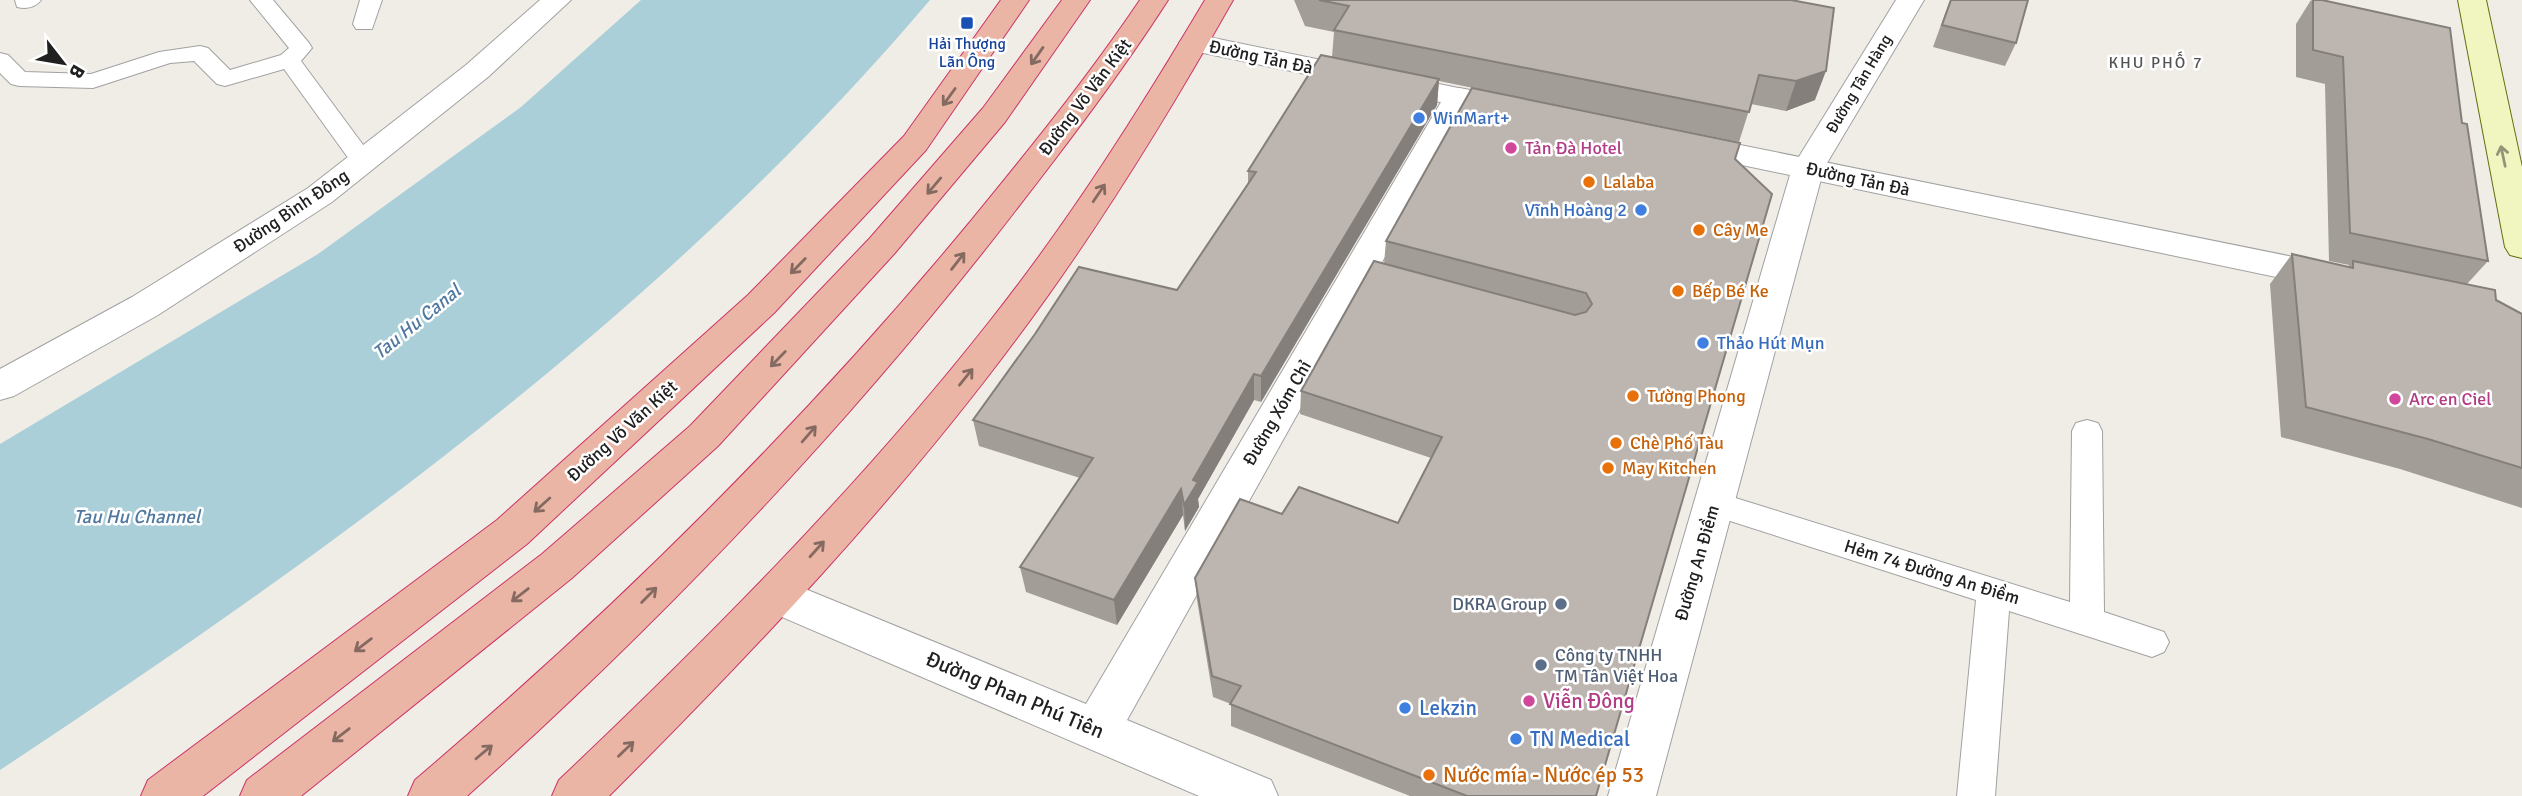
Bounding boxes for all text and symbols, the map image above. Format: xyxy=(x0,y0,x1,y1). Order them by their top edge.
marker: Hải Thượng Lãn Ông xyxy=(959,15,975,31)
north arrow xyxy=(28,28,98,98)
street label: Đường Tân Hàng xyxy=(1822,31,1896,137)
place label: Hải Thượng Lãn Ông xyxy=(928,34,1006,72)
street label: Đường Võ Văn Kiệt xyxy=(1034,34,1136,160)
street label: Đường Tản Đà xyxy=(1207,35,1315,79)
one-way arrow xyxy=(1030,46,1044,65)
district label: KHU PHỐ 7 xyxy=(2108,51,2204,73)
text: B xyxy=(63,60,90,83)
one-way arrow xyxy=(942,87,956,106)
place label: WinMart+ xyxy=(1433,107,1510,129)
marker: WinMart+ xyxy=(1411,110,1427,126)
place label: Tản Đà Hotel xyxy=(1525,137,1622,159)
marker: Tản Đà Hotel xyxy=(1503,140,1519,156)
one-way arrow xyxy=(2496,145,2510,168)
street label: Đường Tản Đà xyxy=(1804,157,1912,201)
street label: Đường Bình Đông xyxy=(229,164,353,258)
place label: Lalaba xyxy=(1603,171,1654,193)
marker: Lalaba xyxy=(1581,174,1597,190)
one-way arrow xyxy=(926,177,942,195)
one-way arrow xyxy=(1092,184,1106,203)
place label: Vĩnh Hoàng 2 xyxy=(1525,199,1627,221)
marker: Vĩnh Hoàng 2 xyxy=(1633,202,1649,218)
place label: Cây Me xyxy=(1713,219,1769,241)
marker: Cây Me xyxy=(1691,222,1707,238)
one-way arrow xyxy=(950,253,965,271)
one-way arrow xyxy=(789,257,806,274)
water label: Tau Hu Canal xyxy=(368,278,467,365)
place label: Bếp Bé Ke xyxy=(1692,280,1769,302)
marker: Bếp Bé Ke xyxy=(1670,283,1686,299)
place label: Thảo Hút Mụn xyxy=(1717,332,1824,354)
marker: Thảo Hút Mụn xyxy=(1695,335,1711,351)
one-way arrow xyxy=(769,350,786,367)
street label: Đường Xóm Chỉ xyxy=(1238,356,1316,470)
one-way arrow xyxy=(958,369,974,387)
street label: Đường Võ Văn Kiệt xyxy=(562,376,682,486)
place label: Tường Phong xyxy=(1647,385,1746,407)
marker: Tường Phong xyxy=(1625,388,1641,404)
place label: Arc en Ciel xyxy=(2409,388,2492,410)
marker: Arc en Ciel xyxy=(2387,391,2403,407)
one-way arrow xyxy=(801,425,817,443)
place label: Chè Phố Tàu xyxy=(1630,432,1724,454)
marker: Chè Phố Tàu xyxy=(1608,435,1624,451)
place label: May Kitchen xyxy=(1622,457,1717,479)
marker: May Kitchen xyxy=(1600,460,1616,476)
one-way arrow xyxy=(533,497,551,513)
street label: Đường An Điềm xyxy=(1670,503,1724,623)
water label: Tau Hu Channel xyxy=(74,505,202,529)
street label: Hẻm 74 Đường An Điềm xyxy=(1842,535,2022,609)
one-way arrow xyxy=(809,540,825,558)
one-way arrow xyxy=(511,587,530,602)
one-way arrow xyxy=(641,587,658,604)
place label: DKRA Group xyxy=(1452,593,1547,615)
marker: DKRA Group xyxy=(1553,596,1569,612)
one-way arrow xyxy=(354,638,373,653)
place label: Công ty TNHH TM Tân Việt Hoa xyxy=(1555,644,1678,687)
street label: Đường Phan Phú Tiên xyxy=(922,646,1108,744)
marker: Công ty TNHH TM Tân Việt Hoa xyxy=(1533,657,1549,673)
place label: Viễn Đông xyxy=(1543,688,1635,714)
marker: Viễn Đông xyxy=(1521,693,1537,709)
place label: Lekzin xyxy=(1419,695,1477,721)
marker: Lekzin xyxy=(1397,700,1413,716)
place label: TN Medical xyxy=(1530,726,1630,752)
one-way arrow xyxy=(333,728,351,743)
marker: TN Medical xyxy=(1508,731,1524,747)
one-way arrow xyxy=(617,740,634,757)
one-way arrow xyxy=(475,744,493,760)
place label: Nước mía - Nước ép 53 xyxy=(1443,762,1644,788)
marker: Nước mía - Nước ép 53 xyxy=(1421,767,1437,783)

